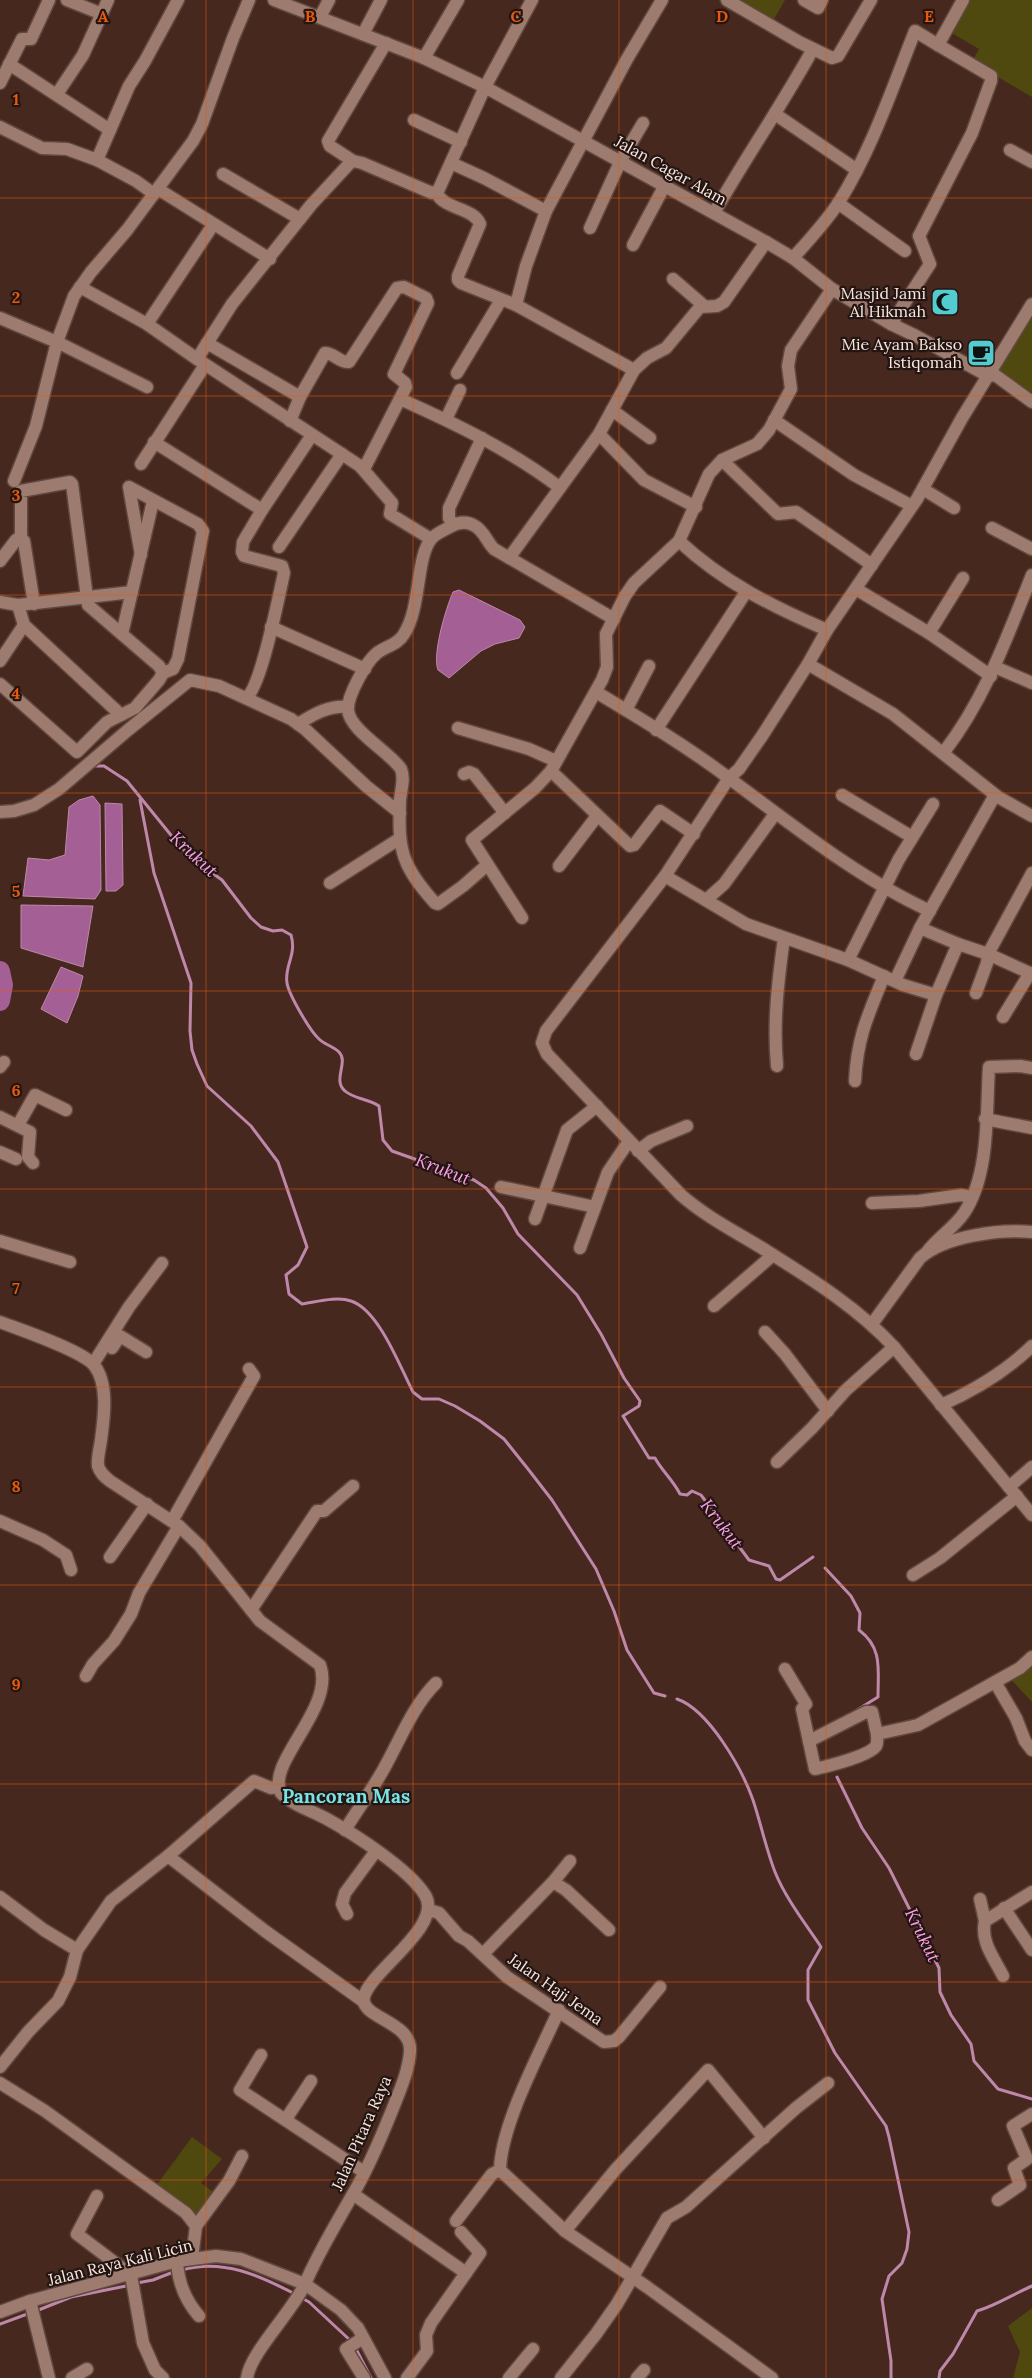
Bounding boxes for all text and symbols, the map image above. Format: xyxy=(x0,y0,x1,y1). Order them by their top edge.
text: A xyxy=(98,6,109,26)
text: B xyxy=(305,6,316,26)
text: C xyxy=(510,6,522,26)
text: D xyxy=(716,6,728,26)
text: E xyxy=(924,6,934,26)
text: 1 xyxy=(13,89,19,109)
street label: Jalan Cagar Alam xyxy=(611,130,731,209)
place label: Masjid Jami Al Hikmah xyxy=(840,283,926,321)
text: 2 xyxy=(12,287,20,307)
mosque icon: Masjid Jami Al Hikmah xyxy=(930,287,960,317)
place label: Mie Ayam Bakso Istiqomah xyxy=(841,334,962,372)
cafe icon: Mie Ayam Bakso Istiqomah xyxy=(966,338,996,368)
text: 3 xyxy=(12,485,21,505)
text: 4 xyxy=(12,683,21,703)
water label: Krukut xyxy=(165,826,223,882)
text: 5 xyxy=(12,881,21,901)
text: 6 xyxy=(11,1080,21,1100)
water label: Krukut xyxy=(412,1148,474,1190)
text: 7 xyxy=(12,1278,20,1298)
text: 8 xyxy=(11,1476,21,1496)
water label: Krukut xyxy=(696,1494,749,1554)
text: 9 xyxy=(11,1674,21,1694)
district label: Pancoran Mas xyxy=(282,1784,410,1808)
water label: Krukut xyxy=(900,1904,946,1966)
street label: Jalan Haji Jema xyxy=(504,1948,607,2029)
street label: Jalan Pitara Raya xyxy=(326,2072,395,2194)
street label: Jalan Raya Kali Licin xyxy=(45,2234,195,2290)

